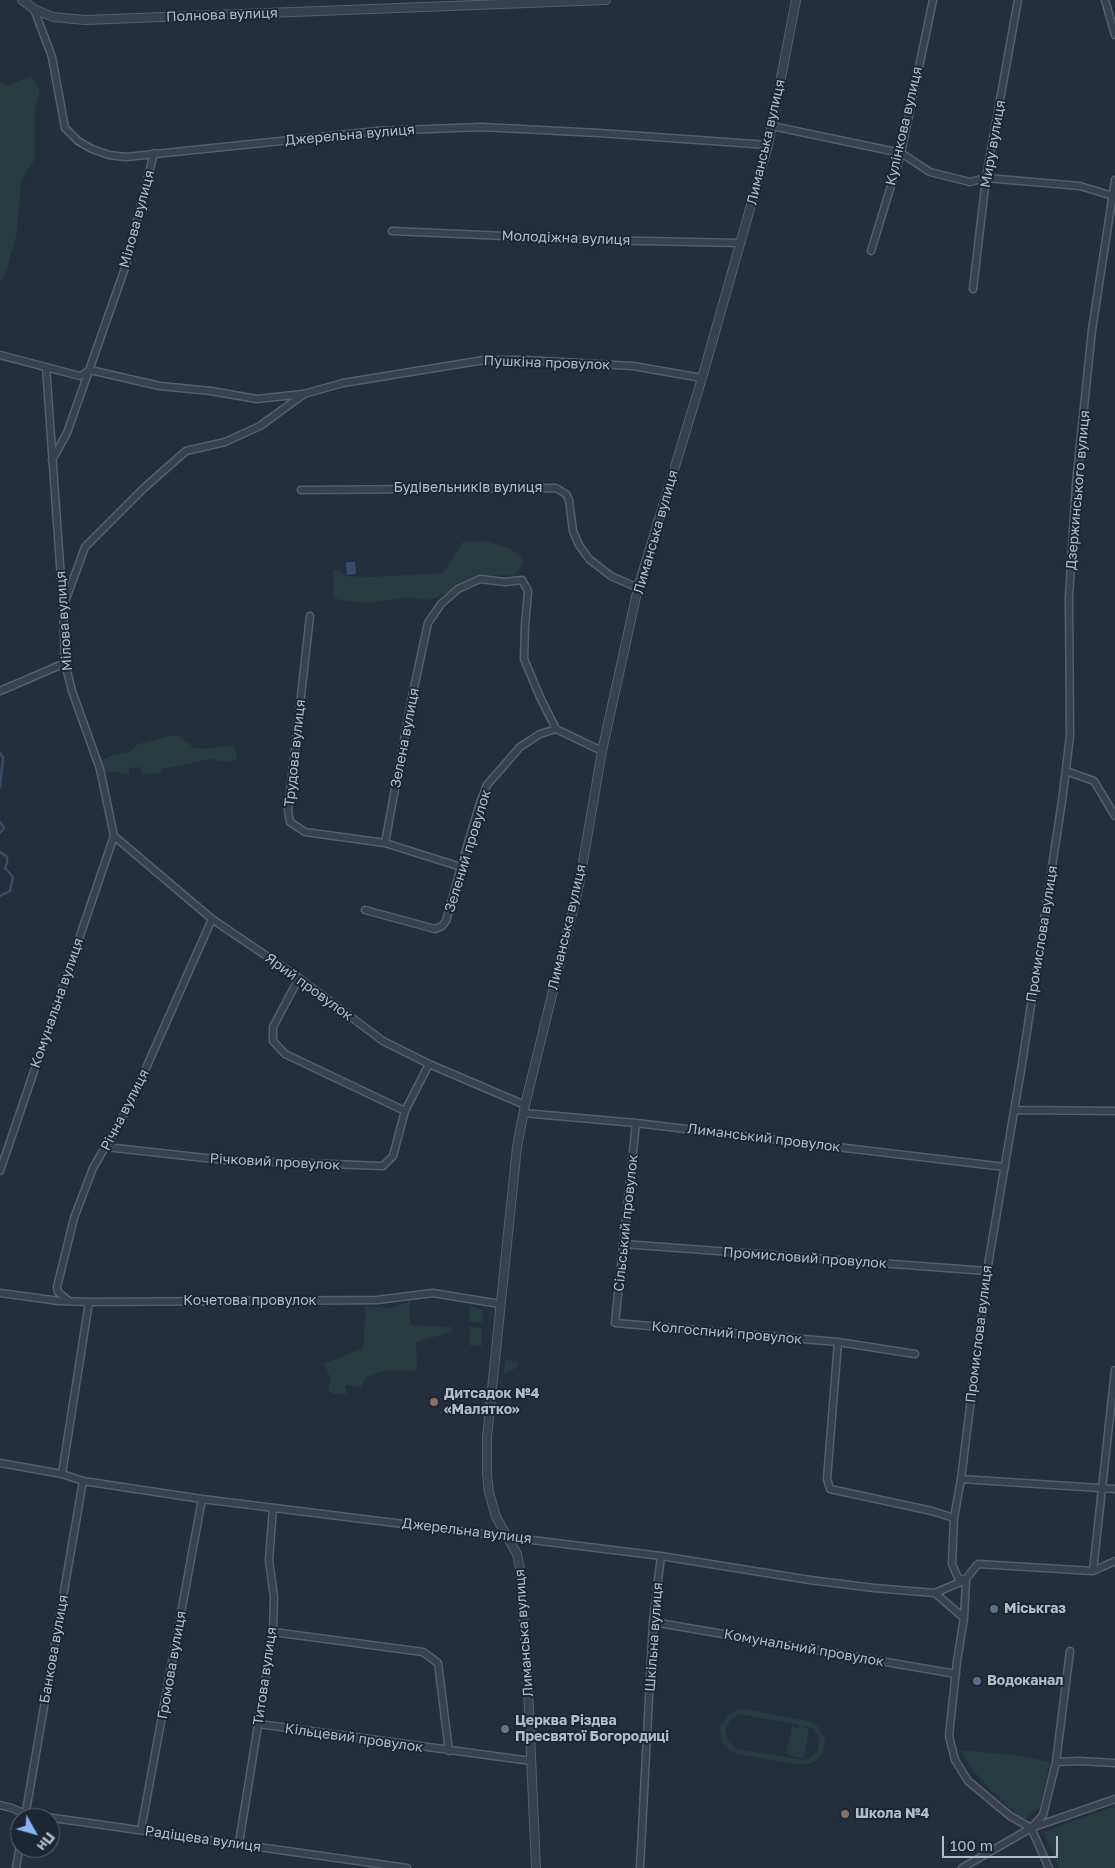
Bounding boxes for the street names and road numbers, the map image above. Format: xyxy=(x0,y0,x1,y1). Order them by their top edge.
street label: Полнова вулиця xyxy=(166,5,278,25)
street label: Кулінкова вулиця xyxy=(882,65,926,187)
street label: Лиманська вулиця xyxy=(743,78,789,206)
street label: Миру вулиця xyxy=(977,99,1009,189)
street label: Джерельна вулиця xyxy=(284,121,416,149)
street label: Мілова вулиця xyxy=(116,168,158,270)
street label: Молодіжна вулиця xyxy=(501,227,631,249)
street label: Пушкіна провулок xyxy=(483,352,611,374)
street label: Дзержинського вулиця xyxy=(1063,409,1093,571)
street label: Лиманська вулиця xyxy=(630,468,682,596)
street label: Будівельників вулиця xyxy=(394,480,542,496)
street label: Мілова вулиця xyxy=(52,570,76,672)
street label: Зелена вулиця xyxy=(387,686,423,790)
street label: Трудова вулиця xyxy=(281,698,309,808)
street label: Зелений провулок xyxy=(441,788,495,914)
street label: Лиманська вулиця xyxy=(544,863,590,991)
street label: Промислова вулиця xyxy=(1023,864,1061,1004)
street label: Комунальна вулиця xyxy=(27,936,87,1070)
street label: Ярий провулок xyxy=(262,950,356,1024)
street label: Річна вулиця xyxy=(97,1066,153,1154)
street label: Лиманський провулок xyxy=(687,1120,841,1156)
street label: Річковий провулок xyxy=(209,1150,341,1174)
street label: Сільський провулок xyxy=(610,1154,642,1292)
street label: Промисловий провулок xyxy=(723,1244,887,1272)
street label: Промислова вулиця xyxy=(962,1264,996,1404)
street label: Кочетова провулок xyxy=(183,1293,317,1309)
street label: Колгоспний провулок xyxy=(651,1318,803,1348)
street label: Джерельна вулиця xyxy=(401,1515,533,1547)
street label: Лиманська вулиця xyxy=(511,1569,537,1697)
street label: Шкільна вулиця xyxy=(642,1582,666,1692)
street label: Банкова вулиця xyxy=(36,1593,72,1705)
street label: Громова вулиця xyxy=(154,1609,190,1721)
street label: Титова вулиця xyxy=(250,1626,280,1726)
street label: Комунальний провулок xyxy=(723,1626,885,1670)
street label: Кільцевий провулок xyxy=(284,1720,424,1756)
street label: Радіщева вулиця xyxy=(144,1823,262,1855)

